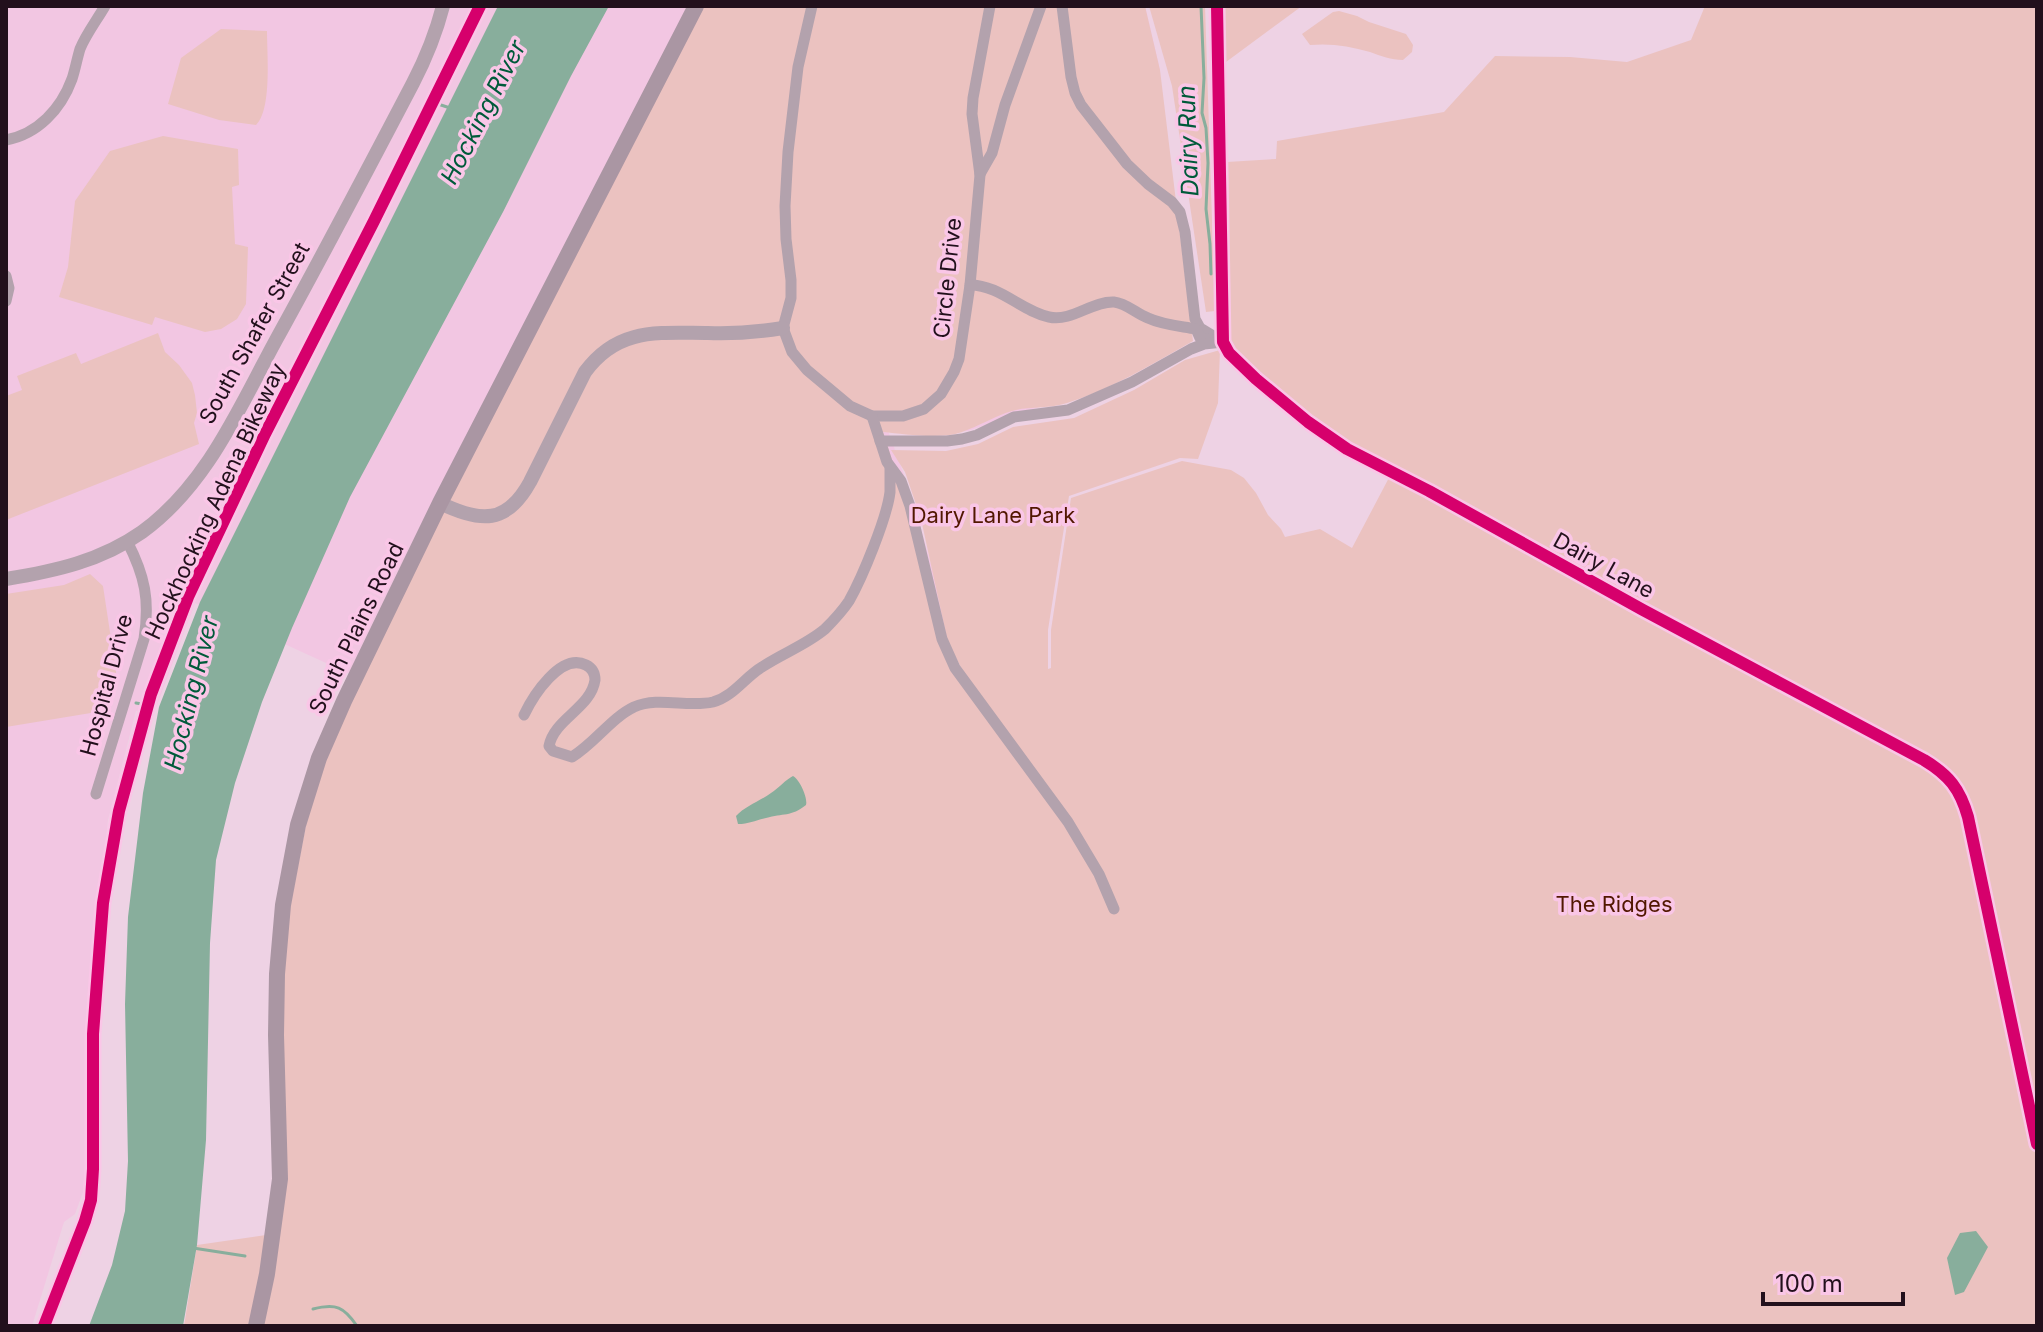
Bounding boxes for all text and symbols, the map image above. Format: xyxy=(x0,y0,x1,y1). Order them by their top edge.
water label: Hocking River xyxy=(434,34,532,189)
water label: Dairy Run xyxy=(1172,85,1204,197)
street label: Circle Drive xyxy=(928,217,966,339)
street label: South Shafer Street xyxy=(193,238,315,428)
street label: Hockhocking Adena Bikeway xyxy=(139,359,291,643)
park label: Dairy Lane Park xyxy=(911,502,1075,528)
street label: Dairy Lane xyxy=(1549,527,1659,603)
street label: South Plains Road xyxy=(303,538,409,718)
street label: Hospital Drive xyxy=(75,611,137,759)
water label: Hocking River xyxy=(158,612,224,773)
park label: The Ridges xyxy=(1555,891,1673,917)
scale bar xyxy=(1763,1256,1903,1306)
text: 100 m xyxy=(1775,1269,1843,1298)

